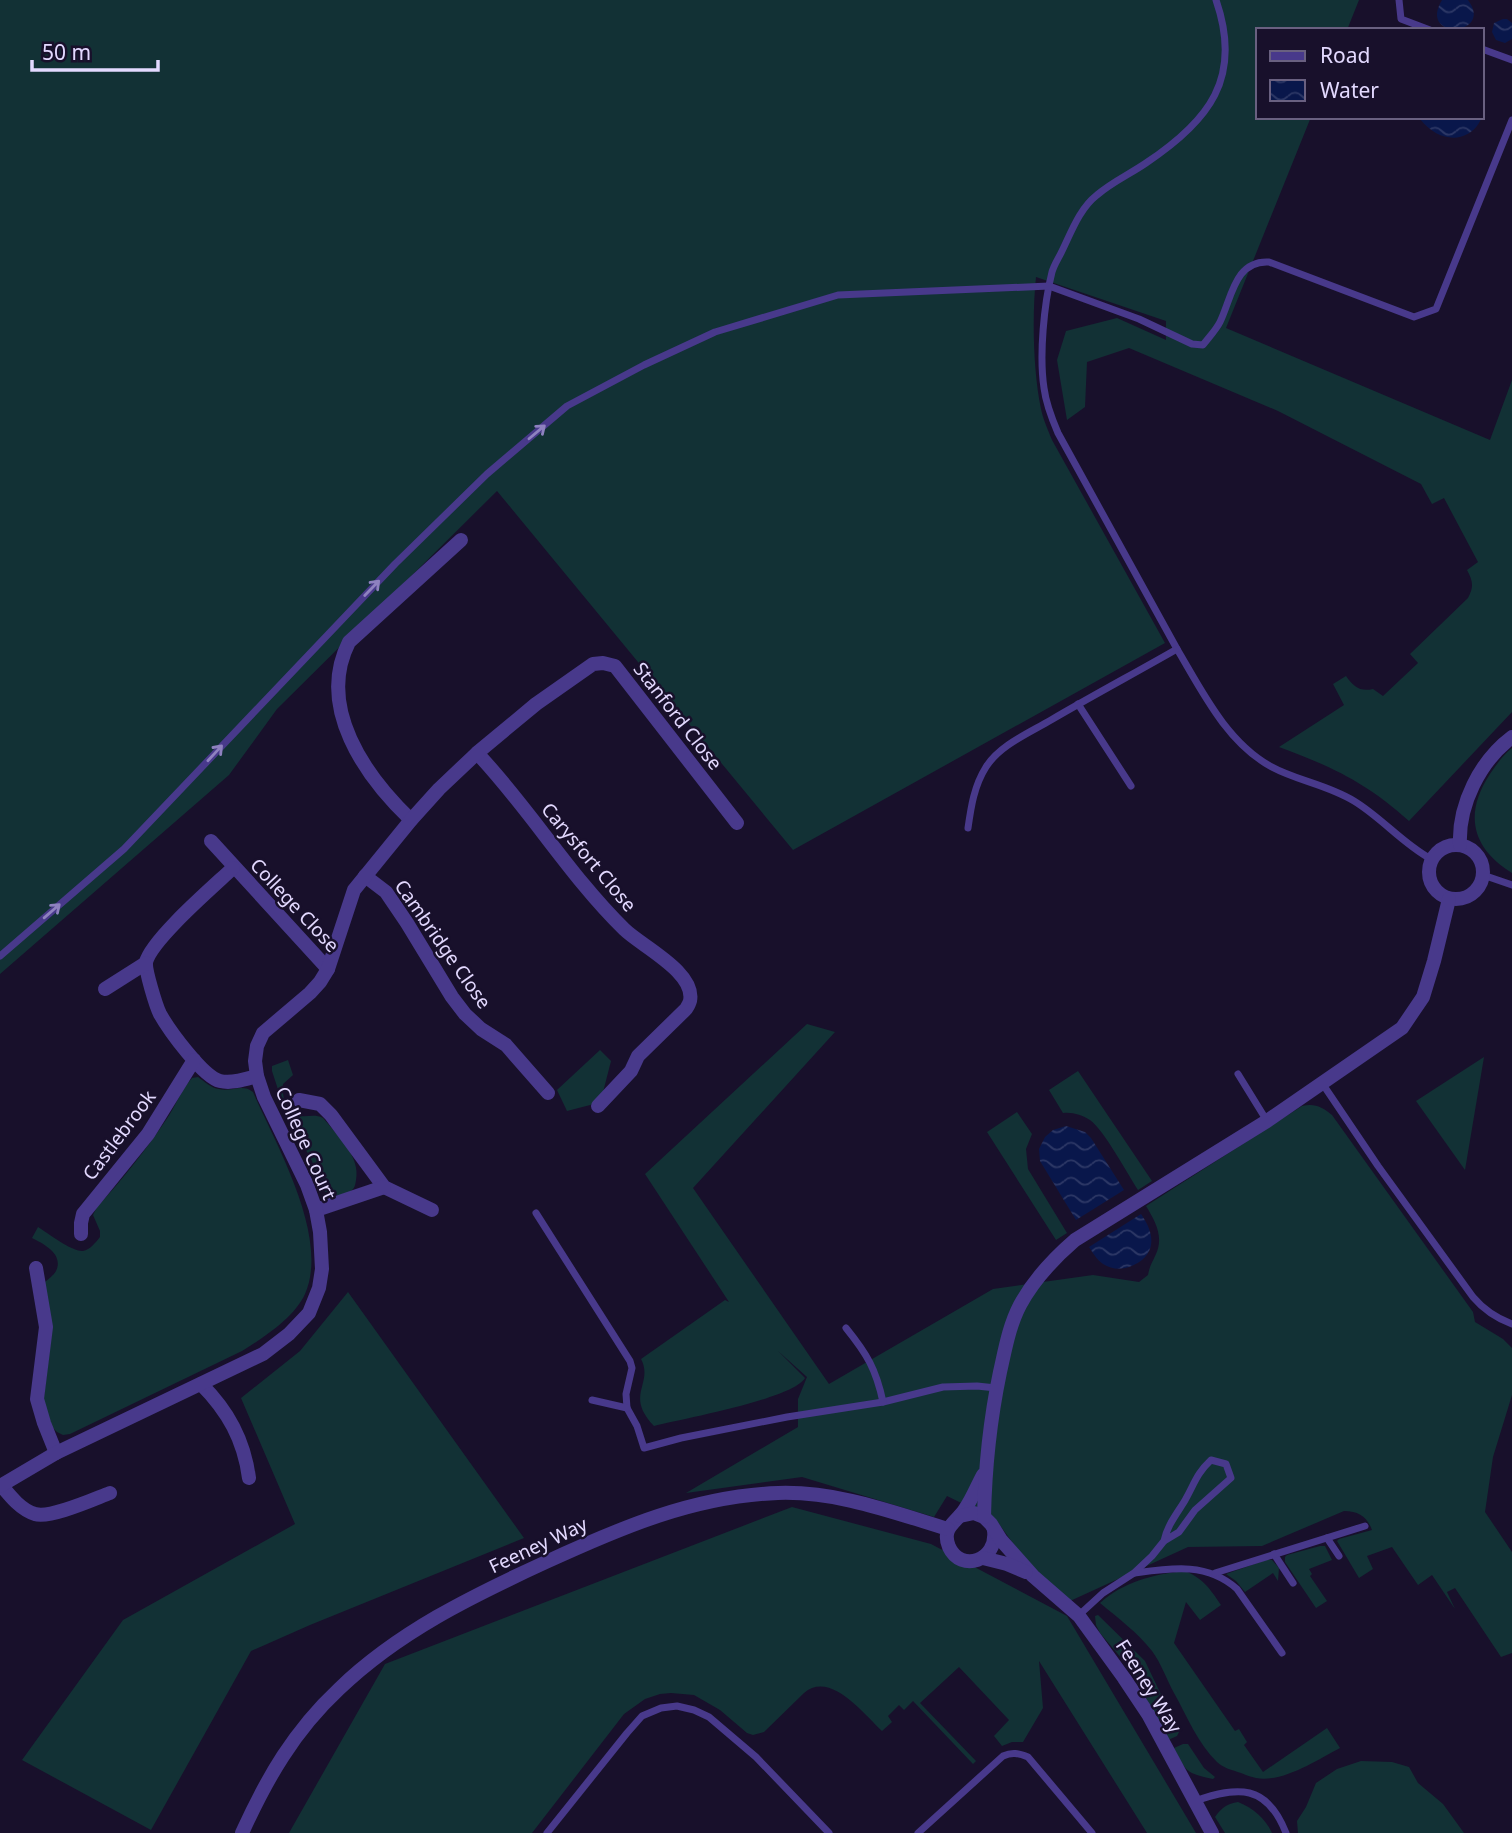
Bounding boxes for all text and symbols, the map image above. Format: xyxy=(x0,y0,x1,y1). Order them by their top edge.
scale bar xyxy=(32,28,158,72)
legend xyxy=(1256,28,1484,119)
text: 50 m xyxy=(42,38,91,66)
text: Road xyxy=(1320,41,1370,69)
text: Water xyxy=(1320,76,1379,104)
one-way arrow xyxy=(527,424,545,440)
one-way arrow xyxy=(363,580,380,597)
street label: Stanford Close xyxy=(628,657,728,775)
one-way arrow xyxy=(206,745,223,762)
street label: Carysfort Close xyxy=(536,797,642,917)
street label: College Close xyxy=(245,852,345,958)
street label: Cambridge Close xyxy=(389,874,497,1014)
one-way arrow xyxy=(42,903,60,919)
street label: College Court xyxy=(269,1082,343,1204)
street label: Castlebrook xyxy=(77,1085,161,1185)
street label: Feeney Way xyxy=(485,1511,592,1579)
street label: Feeney Way xyxy=(1110,1634,1188,1738)

